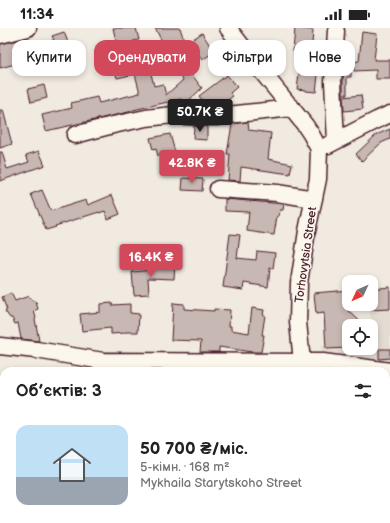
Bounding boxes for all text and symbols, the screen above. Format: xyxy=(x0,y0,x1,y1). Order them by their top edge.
text: 11:34 xyxy=(20,5,54,24)
chip: Купити xyxy=(12,40,86,76)
chip: Орендувати xyxy=(94,40,200,76)
chip: Фільтри xyxy=(208,40,286,76)
chip: Нове xyxy=(294,40,355,76)
pin: 50.7K ₴ xyxy=(163,99,237,133)
text: 50.7K ₴ xyxy=(177,104,223,120)
pin: 42.8K ₴ xyxy=(155,150,229,184)
text: 42.8K ₴ xyxy=(168,155,216,171)
street label: Torhovytsia Street xyxy=(292,206,320,304)
pin: 16.4K ₴ xyxy=(114,244,188,278)
text: 16.4K ₴ xyxy=(129,249,173,265)
north arrow xyxy=(342,275,378,311)
map controls xyxy=(342,275,378,355)
button: locate xyxy=(342,319,378,355)
icon: filters xyxy=(352,380,374,402)
text: Об’єктів: 3 xyxy=(16,381,102,401)
text: 50 700 ₴/міс. xyxy=(140,439,248,459)
icon: home xyxy=(48,441,96,489)
text: 5-кімн. · 168 m² xyxy=(140,459,230,475)
text: Mykhaila Starytskoho Street xyxy=(140,475,302,491)

